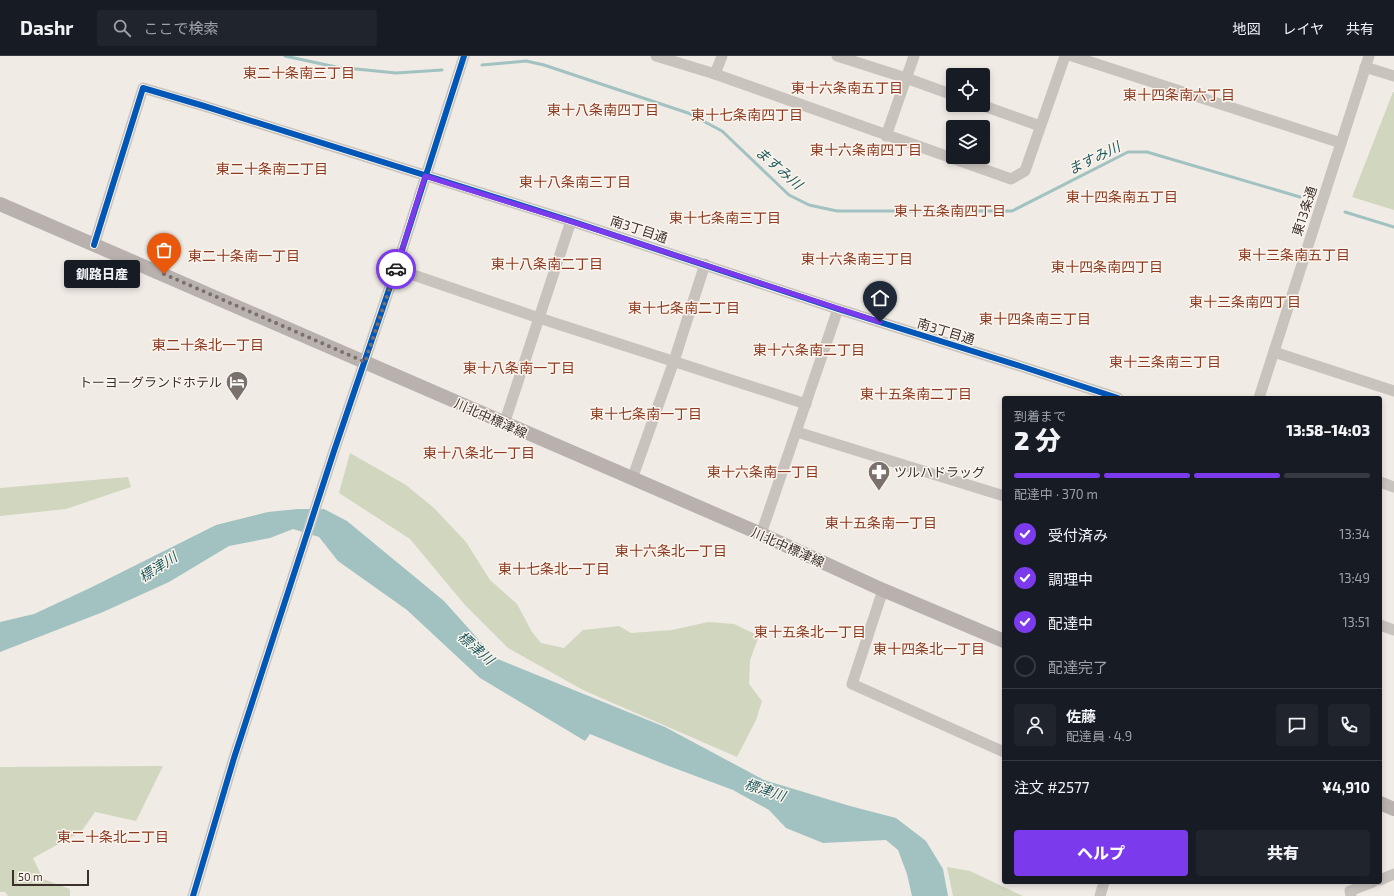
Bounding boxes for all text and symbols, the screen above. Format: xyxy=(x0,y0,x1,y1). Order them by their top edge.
search box xyxy=(97,10,377,46)
text: Dashr xyxy=(20,16,73,39)
icon: search xyxy=(111,17,133,39)
text: ここで検索 xyxy=(143,19,218,37)
text: 地図 xyxy=(1232,20,1260,37)
text: レイヤ xyxy=(1282,20,1324,37)
text: 共有 xyxy=(1346,20,1374,37)
district label: 東二十条南三丁目 xyxy=(243,64,355,81)
map controls xyxy=(946,68,990,164)
button: locate xyxy=(946,68,990,112)
district label: 東十六条南五丁目 xyxy=(791,79,903,96)
district label: 東十四条南六丁目 xyxy=(1123,86,1235,103)
district label: 東十八条南四丁目 xyxy=(547,101,659,118)
district label: 東十七条南四丁目 xyxy=(691,106,803,123)
button: layers xyxy=(946,120,990,164)
water label: ますみ川 xyxy=(1065,137,1124,177)
district label: 東十六条南四丁目 xyxy=(810,141,922,158)
water label: ますみ川 xyxy=(753,143,808,194)
district label: 東二十条南二丁目 xyxy=(216,160,328,177)
district label: 東十八条南三丁目 xyxy=(519,173,631,190)
street label: 東13条通 xyxy=(1288,184,1320,238)
district label: 東十四条南五丁目 xyxy=(1066,188,1178,205)
district label: 東十五条南四丁目 xyxy=(894,202,1006,219)
district label: 東十七条南三丁目 xyxy=(669,209,781,226)
street label: 南3丁目通 xyxy=(608,212,670,246)
pin xyxy=(147,233,181,274)
icon: bag xyxy=(153,239,175,261)
district label: 東十三条南五丁目 xyxy=(1238,246,1350,263)
district label: 東二十条南一丁目 xyxy=(188,247,300,264)
courier xyxy=(376,249,416,289)
district label: 東十六条南三丁目 xyxy=(801,250,913,267)
district label: 東十八条南二丁目 xyxy=(491,255,603,272)
icon: car xyxy=(385,258,407,280)
district label: 東十四条南四丁目 xyxy=(1051,258,1163,275)
callout: 釧路日産 xyxy=(64,260,140,288)
text: 釧路日産 xyxy=(76,266,128,282)
pin xyxy=(863,281,897,322)
icon: home xyxy=(869,287,891,309)
district label: 東十三条南四丁目 xyxy=(1189,293,1301,310)
district label: 東十七条南二丁目 xyxy=(628,299,740,316)
district label: 東十四条南三丁目 xyxy=(979,310,1091,327)
street label: 南3丁目通 xyxy=(915,315,977,347)
district label: 東二十条北一丁目 xyxy=(152,336,264,353)
district label: 東十六条南二丁目 xyxy=(753,341,865,358)
district label: 東十三条南三丁目 xyxy=(1109,353,1221,370)
district label: 東十八条南一丁目 xyxy=(463,359,575,376)
hotel icon: トーヨーグランドホテル xyxy=(224,369,250,402)
place label: トーヨーグランドホテル xyxy=(79,374,222,390)
district label: 東十五条南二丁目 xyxy=(860,385,972,402)
street label: 川北中標津線 xyxy=(452,395,530,441)
district label: 東十七条南一丁目 xyxy=(590,405,702,422)
text: 到着まで xyxy=(1014,408,1066,424)
text: 13:58–14:03 xyxy=(1286,421,1370,439)
text: 2 分 xyxy=(1014,424,1061,455)
district label: 東十八条北一丁目 xyxy=(423,444,535,461)
pharmacy icon: ツルハドラッグ xyxy=(866,459,892,492)
district label: 東十六条南一丁目 xyxy=(707,463,819,480)
place label: ツルハドラッグ xyxy=(894,464,985,480)
text: 配達中 · 370 m xyxy=(1014,486,1098,502)
district label: 東十五条南一丁目 xyxy=(825,514,937,531)
icon: check xyxy=(1014,523,1036,545)
street label: 川北中標津線 xyxy=(749,524,827,570)
text: 受付済み xyxy=(1048,526,1108,544)
text: 13:34 xyxy=(1339,526,1370,542)
district label: 東十六条北一丁目 xyxy=(615,542,727,559)
water label: 標津川 xyxy=(135,547,182,585)
district label: 東十七条北一丁目 xyxy=(498,560,610,577)
icon: check xyxy=(1014,567,1036,589)
text: 調理中 xyxy=(1048,570,1093,588)
text: 13:49 xyxy=(1339,570,1370,586)
icon: check xyxy=(1014,611,1036,633)
text: 配達中 xyxy=(1048,614,1093,632)
text: 13:51 xyxy=(1342,614,1370,630)
district label: 東十五条北一丁目 xyxy=(754,623,866,640)
water label: 標津川 xyxy=(455,627,499,669)
district label: 東十四条北一丁目 xyxy=(873,640,985,657)
text: 配達完了 xyxy=(1048,658,1108,676)
button: person xyxy=(1014,704,1056,746)
button: chat xyxy=(1276,704,1318,746)
button: phone xyxy=(1328,704,1370,746)
text: 佐藤 xyxy=(1066,707,1096,725)
text: 配達員 · 4.9 xyxy=(1066,728,1132,744)
water label: 標津川 xyxy=(743,775,790,805)
text: 注文 #2577 xyxy=(1014,778,1089,796)
text: ¥4,910 xyxy=(1322,778,1370,796)
district label: 東二十条北二丁目 xyxy=(57,828,169,845)
button: ヘルプ xyxy=(1014,830,1188,876)
button: 共有 xyxy=(1196,830,1370,876)
scale bar xyxy=(12,868,89,887)
text: 50 m xyxy=(18,870,43,883)

